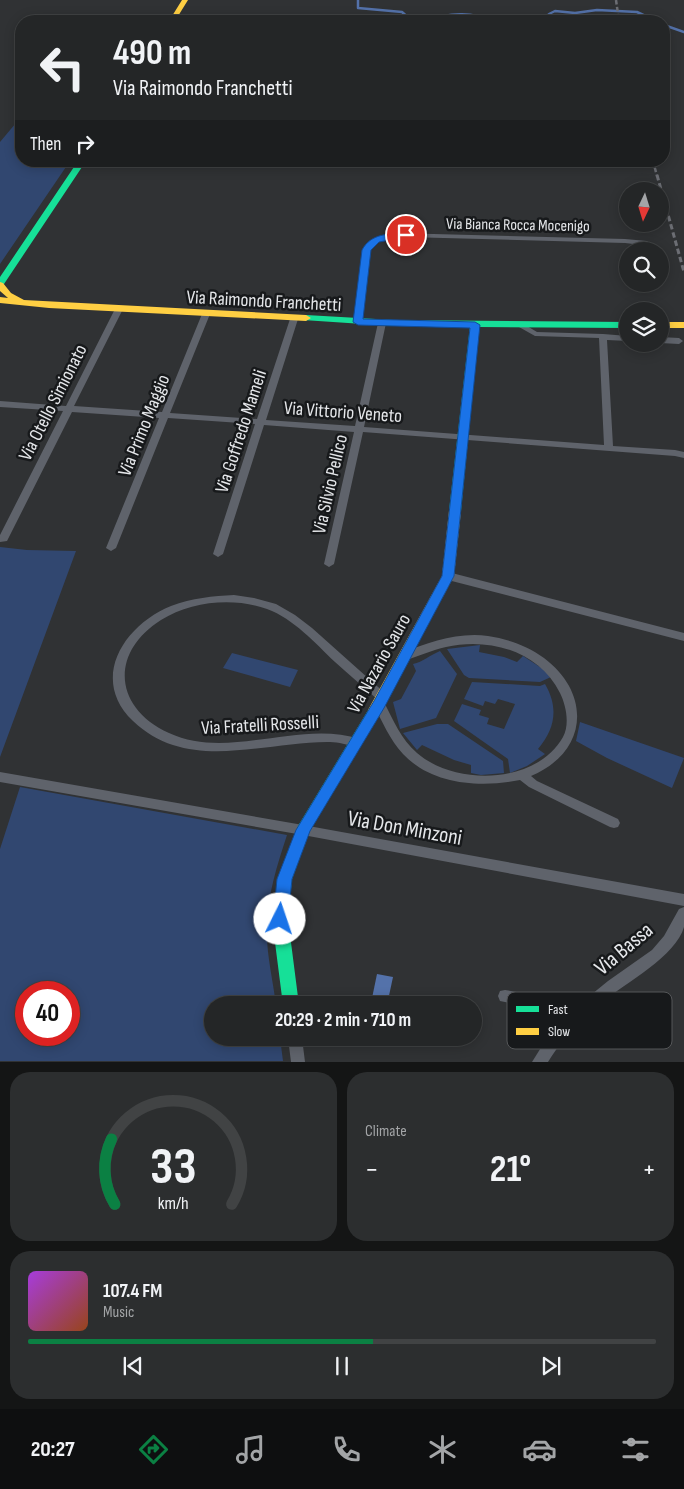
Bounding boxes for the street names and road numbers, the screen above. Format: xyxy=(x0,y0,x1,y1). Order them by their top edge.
street label: Via Bianca Rocca Mocenigo xyxy=(446,215,590,236)
street label: Via Raimondo Franchetti xyxy=(186,286,342,317)
street label: Via Otello Simionato xyxy=(14,341,92,465)
street label: Via Goffredo Mameli xyxy=(211,367,272,496)
street label: Via Primo Maggio xyxy=(114,371,175,480)
street label: Via Vittorio Veneto xyxy=(283,397,403,428)
street label: Via Silvio Pellico xyxy=(308,432,353,536)
street label: Via Nazario Sauro xyxy=(343,610,416,717)
street label: Via Fratelli Rosselli xyxy=(201,711,320,740)
street label: Via Don Minzoni xyxy=(345,805,464,852)
street label: Via Bassa xyxy=(589,917,659,981)

